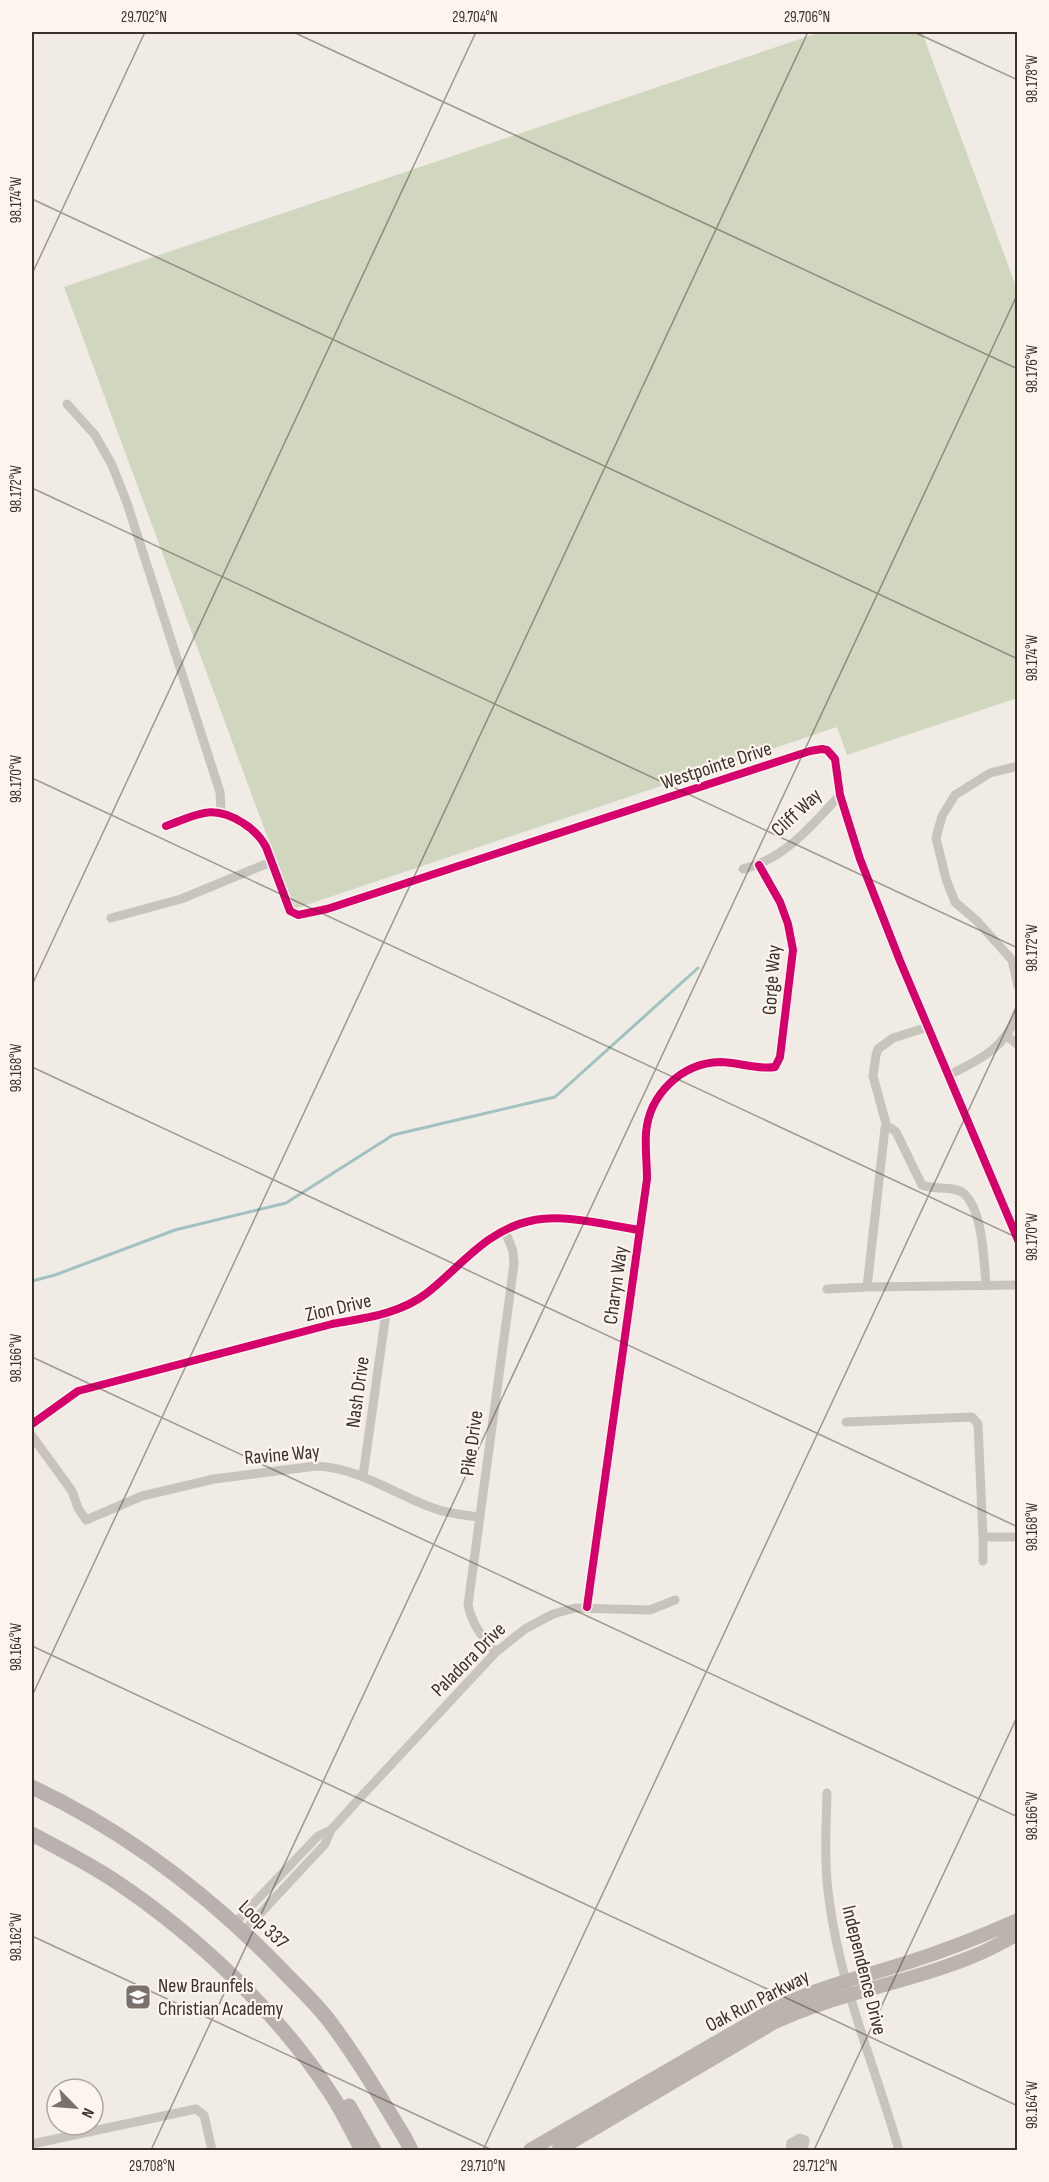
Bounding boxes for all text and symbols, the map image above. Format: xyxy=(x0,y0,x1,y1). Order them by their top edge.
text: 29.702°N xyxy=(121,8,167,27)
text: 29.704°N xyxy=(452,8,498,27)
text: 29.706°N xyxy=(784,8,830,27)
text: 98.178°W xyxy=(1023,55,1042,103)
text: 98.174°W xyxy=(7,177,26,223)
text: 98.176°W xyxy=(1023,345,1042,393)
text: 98.172°W xyxy=(7,465,26,513)
text: 98.174°W xyxy=(1023,635,1042,681)
street label: Westpointe Drive xyxy=(658,737,775,795)
text: 98.170°W xyxy=(7,755,26,803)
street label: Cliff Way xyxy=(767,783,827,842)
text: 98.172°W xyxy=(1023,924,1042,972)
street label: Gorge Way xyxy=(758,944,786,1016)
text: 98.168°W xyxy=(7,1044,26,1092)
text: 98.170°W xyxy=(1023,1213,1042,1261)
street label: Charyn Way xyxy=(599,1244,633,1326)
street label: Zion Drive xyxy=(303,1289,374,1327)
text: 98.166°W xyxy=(7,1333,26,1382)
street label: Nash Drive xyxy=(341,1355,375,1429)
street label: Pike Drive xyxy=(456,1409,488,1477)
street label: Ravine Way xyxy=(243,1440,321,1470)
text: 98.168°W xyxy=(1023,1503,1042,1551)
street label: Paladora Drive xyxy=(427,1618,511,1702)
text: 98.164°W xyxy=(7,1623,26,1671)
text: 98.166°W xyxy=(1023,1791,1042,1840)
street label: Loop 337 xyxy=(233,1895,293,1954)
street label: Independence Drive xyxy=(836,1903,892,2038)
text: 98.162°W xyxy=(7,1913,26,1961)
street label: Oak Run Parkway xyxy=(702,1964,814,2037)
place label: New Braunfels Christian Academy xyxy=(158,1974,284,2021)
school or university icon: New Braunfels Christian Academy xyxy=(123,1982,153,2012)
north arrow xyxy=(45,2077,105,2137)
text: 98.164°W xyxy=(1023,2081,1042,2129)
text: N xyxy=(77,2105,98,2121)
text: 29.708°N xyxy=(129,2157,175,2176)
text: 29.710°N xyxy=(461,2157,505,2176)
text: 29.712°N xyxy=(793,2157,837,2176)

